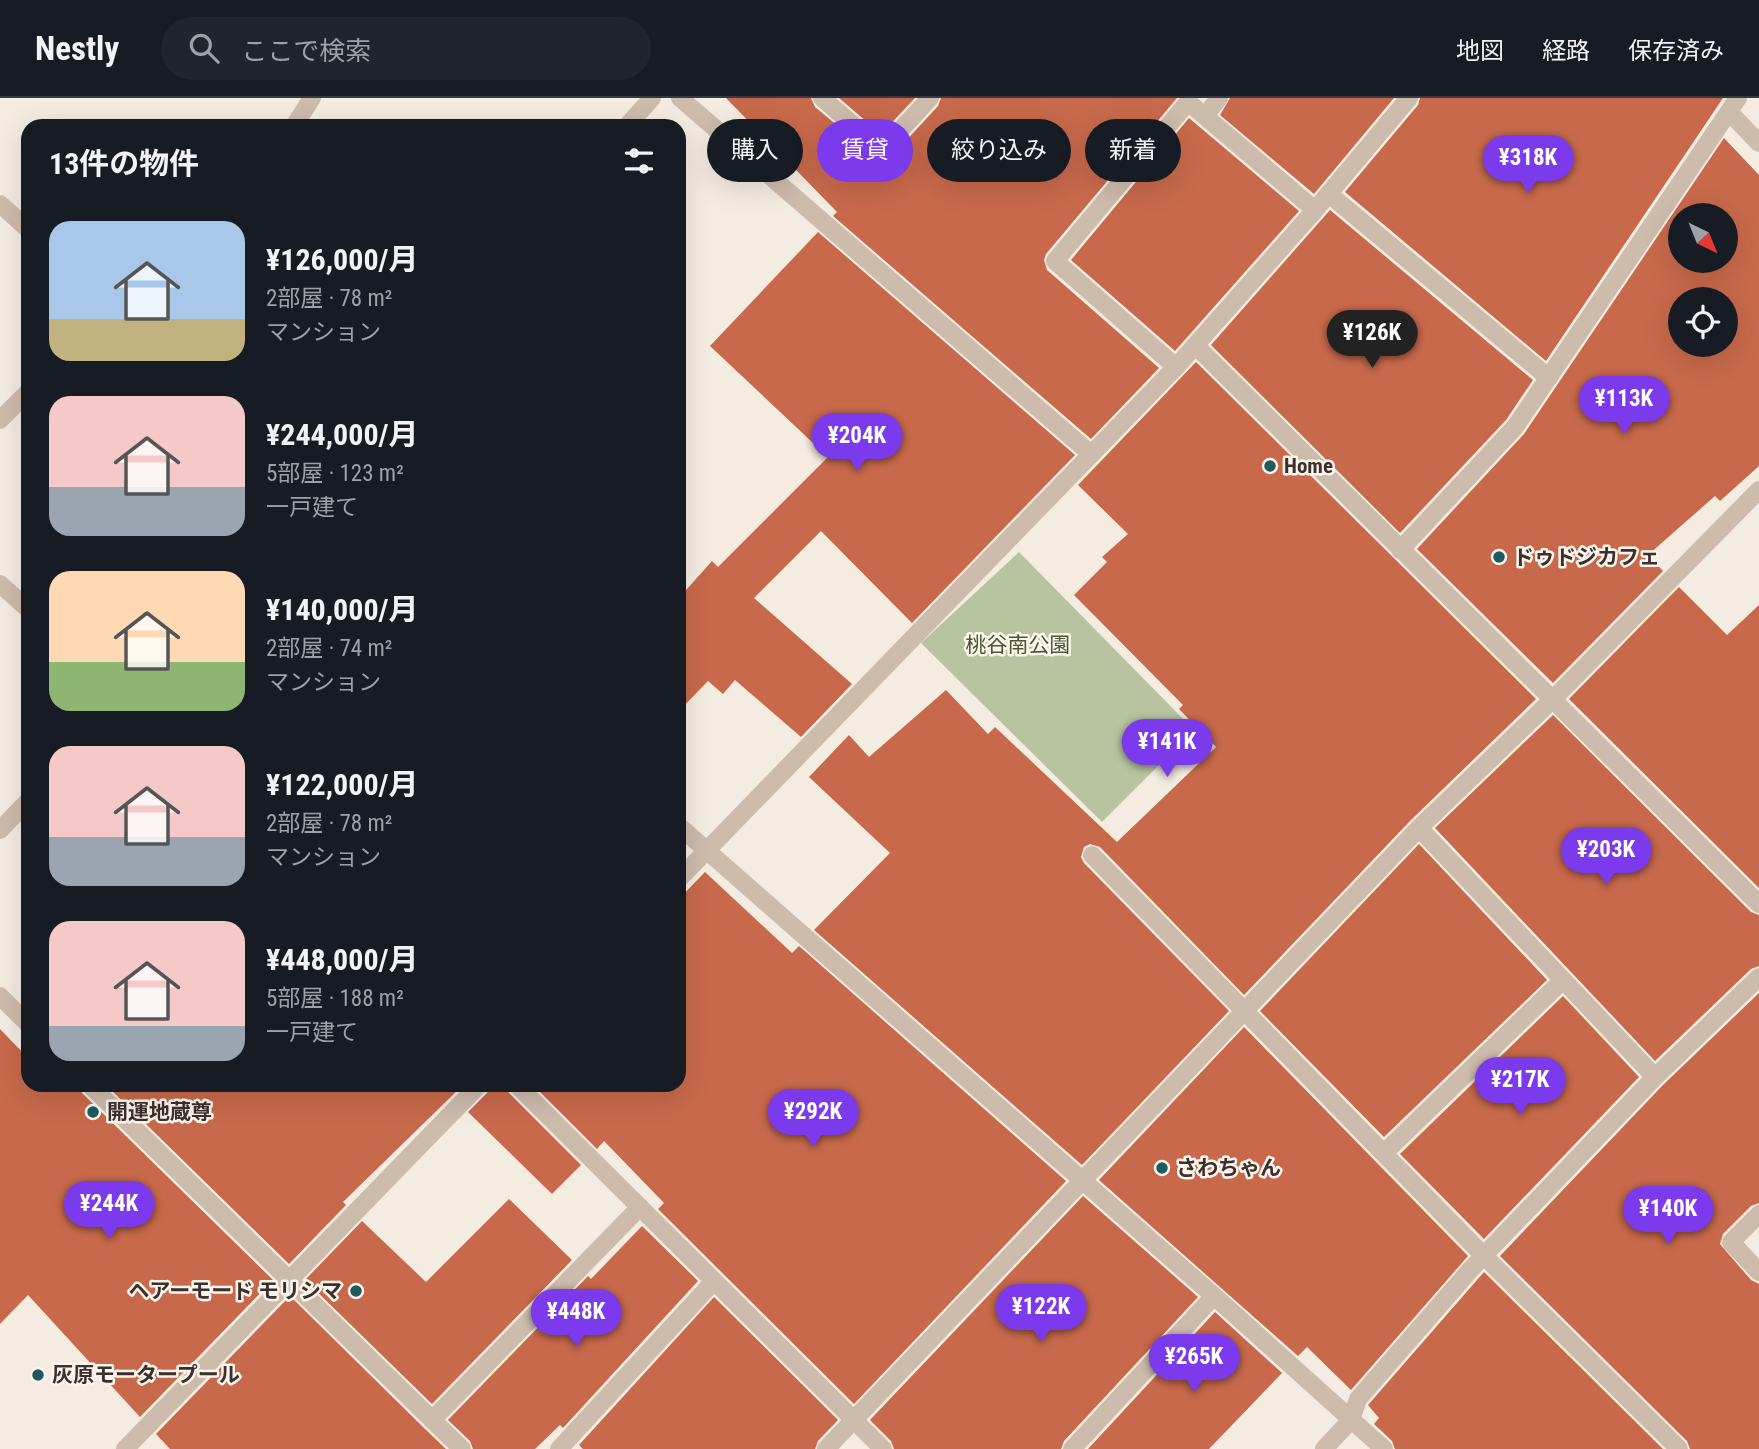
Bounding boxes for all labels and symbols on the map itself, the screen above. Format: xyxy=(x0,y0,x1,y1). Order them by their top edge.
pin: ¥318K xyxy=(1479,136,1577,195)
north arrow xyxy=(1668,203,1738,273)
pin: ¥126K xyxy=(1323,310,1421,370)
pin: ¥113K xyxy=(1575,376,1673,436)
pin: ¥204K xyxy=(808,414,906,473)
place label: Home xyxy=(1284,454,1333,478)
marker: Home xyxy=(1262,458,1278,474)
place label: ドゥドジカフェ xyxy=(1513,545,1660,569)
marker: ドゥドジカフェ xyxy=(1491,549,1507,565)
park label: 桃谷南公園 xyxy=(966,633,1071,657)
pin: ¥141K xyxy=(1118,720,1216,779)
pin: ¥203K xyxy=(1557,828,1655,887)
pin: ¥217K xyxy=(1471,1058,1569,1117)
pin: ¥292K xyxy=(764,1090,862,1149)
place label: 開運地蔵尊 xyxy=(107,1100,212,1124)
marker: 開運地蔵尊 xyxy=(85,1104,101,1120)
place label: さわちゃん xyxy=(1176,1156,1281,1180)
marker: さわちゃん xyxy=(1154,1160,1170,1176)
pin: ¥244K xyxy=(60,1182,158,1241)
pin: ¥140K xyxy=(1619,1186,1717,1246)
place label: ヘアーモード モリシマ xyxy=(128,1279,342,1303)
marker: ヘアーモード モリシマ xyxy=(348,1283,364,1299)
pin: ¥122K xyxy=(992,1284,1090,1344)
pin: ¥448K xyxy=(527,1290,625,1349)
pin: ¥265K xyxy=(1145,1334,1243,1394)
place label: 灰原モータープール xyxy=(52,1363,240,1387)
marker: 灰原モータープール xyxy=(30,1367,46,1383)

